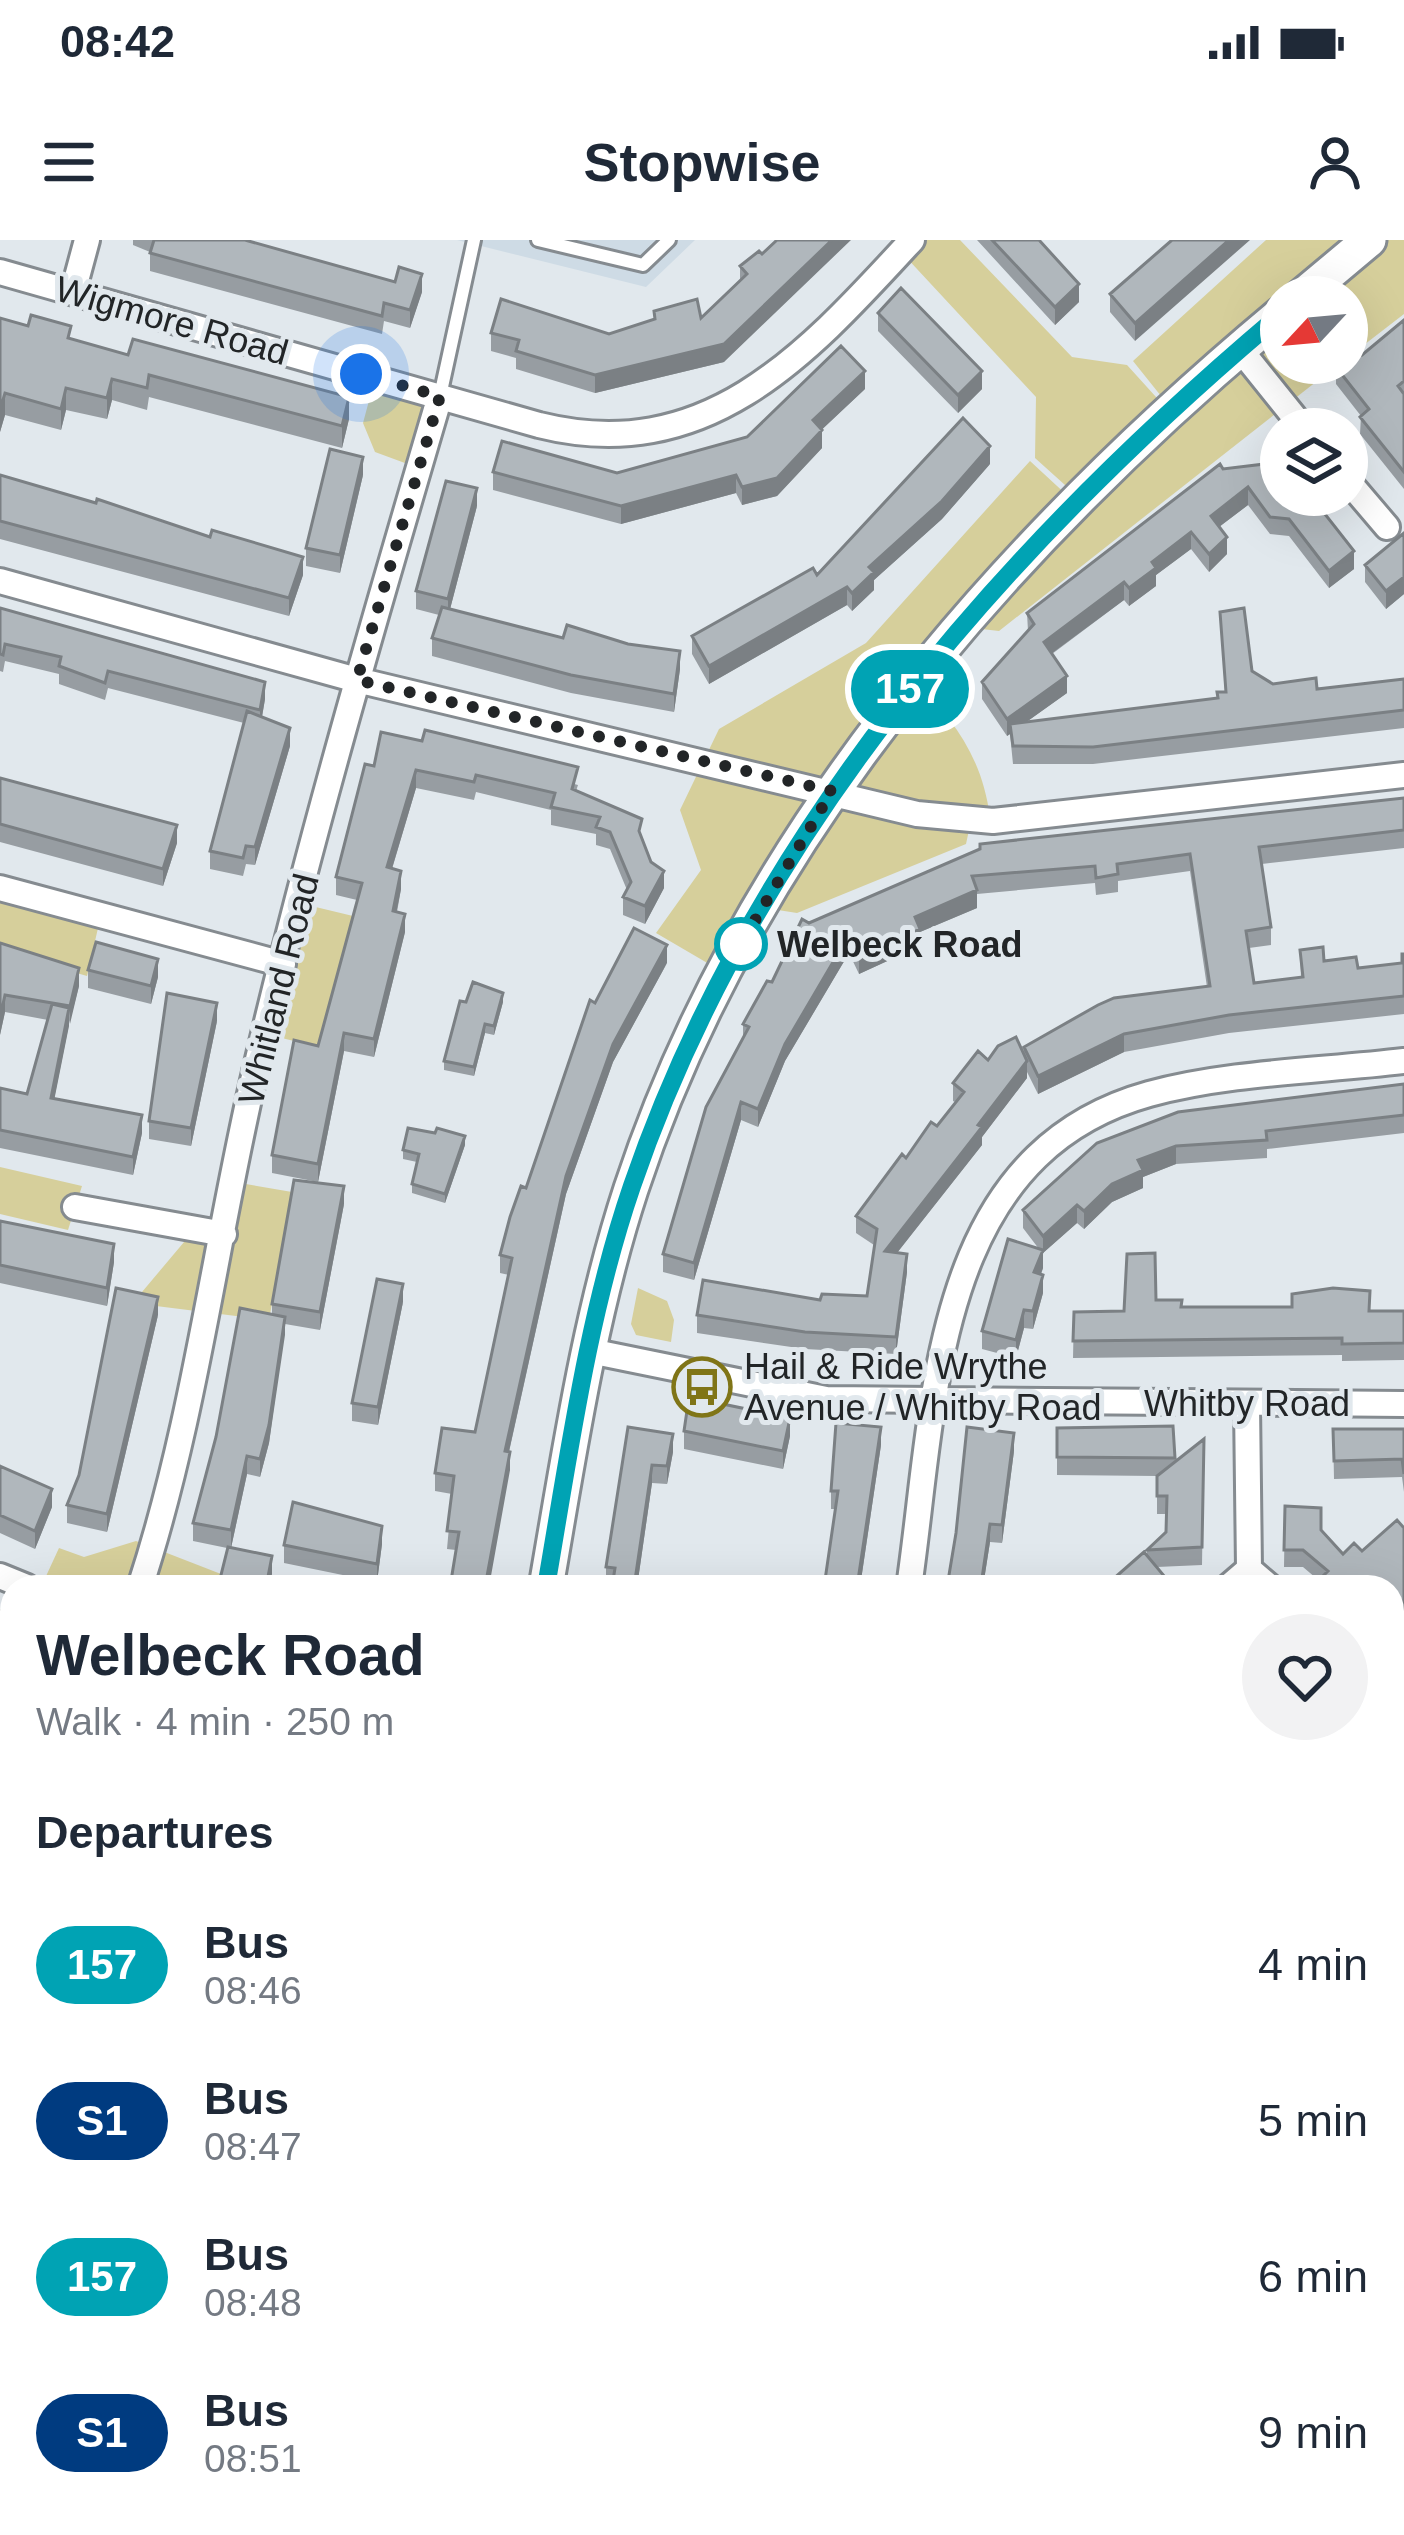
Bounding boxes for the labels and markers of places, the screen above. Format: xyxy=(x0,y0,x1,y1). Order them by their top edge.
marker: Welbeck Road xyxy=(716,919,766,969)
place label: Welbeck Road xyxy=(777,924,1022,965)
place label: Hail & Ride Wrythe Avenue / Whitby Road xyxy=(744,1346,1102,1428)
bus stop icon: Hail & Ride Wrythe Avenue / Whitby Road xyxy=(671,1356,733,1418)

